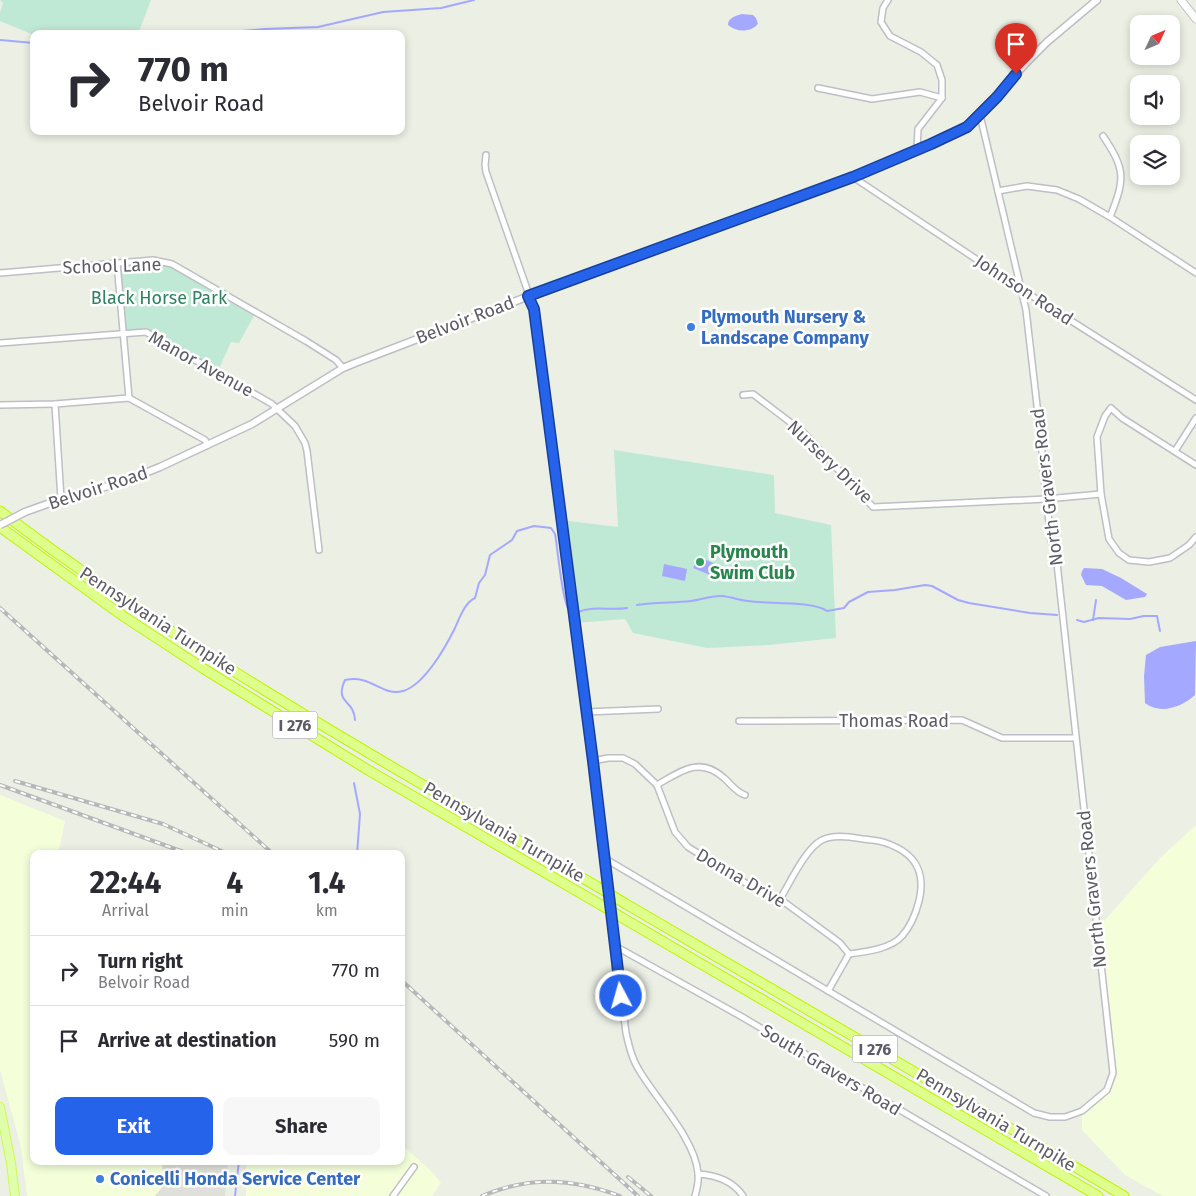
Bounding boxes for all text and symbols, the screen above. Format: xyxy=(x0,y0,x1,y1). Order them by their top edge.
north arrow xyxy=(1130,15,1180,65)
map controls xyxy=(1130,15,1180,185)
pin xyxy=(995,23,1037,74)
icon: arrive xyxy=(1002,30,1030,58)
text: 770 m xyxy=(138,48,229,90)
icon: right xyxy=(55,50,120,115)
button: sound xyxy=(1130,75,1180,125)
text: Belvoir Road xyxy=(138,90,264,117)
button: layers xyxy=(1130,135,1180,185)
street label: Johnson Road xyxy=(971,250,1077,330)
street label: School Lane xyxy=(62,253,162,279)
park label: Black Horse Park xyxy=(91,287,228,309)
street label: Belvoir Road xyxy=(413,291,517,349)
place label: Plymouth Nursery & Landscape Company xyxy=(701,306,869,349)
marker: Plymouth Nursery & Landscape Company xyxy=(685,321,697,333)
street label: Manor Avenue xyxy=(145,326,257,402)
street label: North Gravers Road xyxy=(1026,407,1068,567)
street label: Nursery Drive xyxy=(783,416,877,508)
street label: Belvoir Road xyxy=(45,462,151,514)
place label: Plymouth Swim Club xyxy=(710,541,795,584)
marker: Plymouth Swim Club xyxy=(694,556,706,568)
street label: Pennsylvania Turnpike xyxy=(75,562,241,680)
street label: Thomas Road xyxy=(839,710,949,732)
road number: I 276 xyxy=(272,712,318,738)
street label: Pennsylvania Turnpike xyxy=(419,777,589,887)
street label: North Gravers Road xyxy=(1073,809,1111,969)
street label: Donna Drive xyxy=(692,843,790,913)
text: 22:44 xyxy=(89,865,161,901)
text: 4 xyxy=(226,865,243,901)
text: 1.4 xyxy=(308,865,345,901)
text: Arrival xyxy=(102,901,149,920)
text: min xyxy=(221,901,249,920)
text: km xyxy=(316,901,338,920)
text: Turn right xyxy=(98,950,183,973)
icon: right xyxy=(55,957,83,985)
text: 770 m xyxy=(331,959,380,982)
position arrow xyxy=(594,969,646,1021)
text: Belvoir Road xyxy=(98,973,190,992)
street label: South Gravers Road xyxy=(757,1019,905,1121)
icon: arrive xyxy=(55,1027,83,1055)
text: Arrive at destination xyxy=(98,1029,277,1052)
text: 590 m xyxy=(329,1029,380,1052)
road number: I 276 xyxy=(852,1036,898,1062)
street label: Pennsylvania Turnpike xyxy=(912,1064,1080,1176)
button: Exit xyxy=(55,1097,213,1155)
button: Share xyxy=(223,1097,380,1155)
place label: Conicelli Honda Service Center xyxy=(110,1168,361,1190)
marker: Conicelli Honda Service Center xyxy=(94,1173,106,1185)

